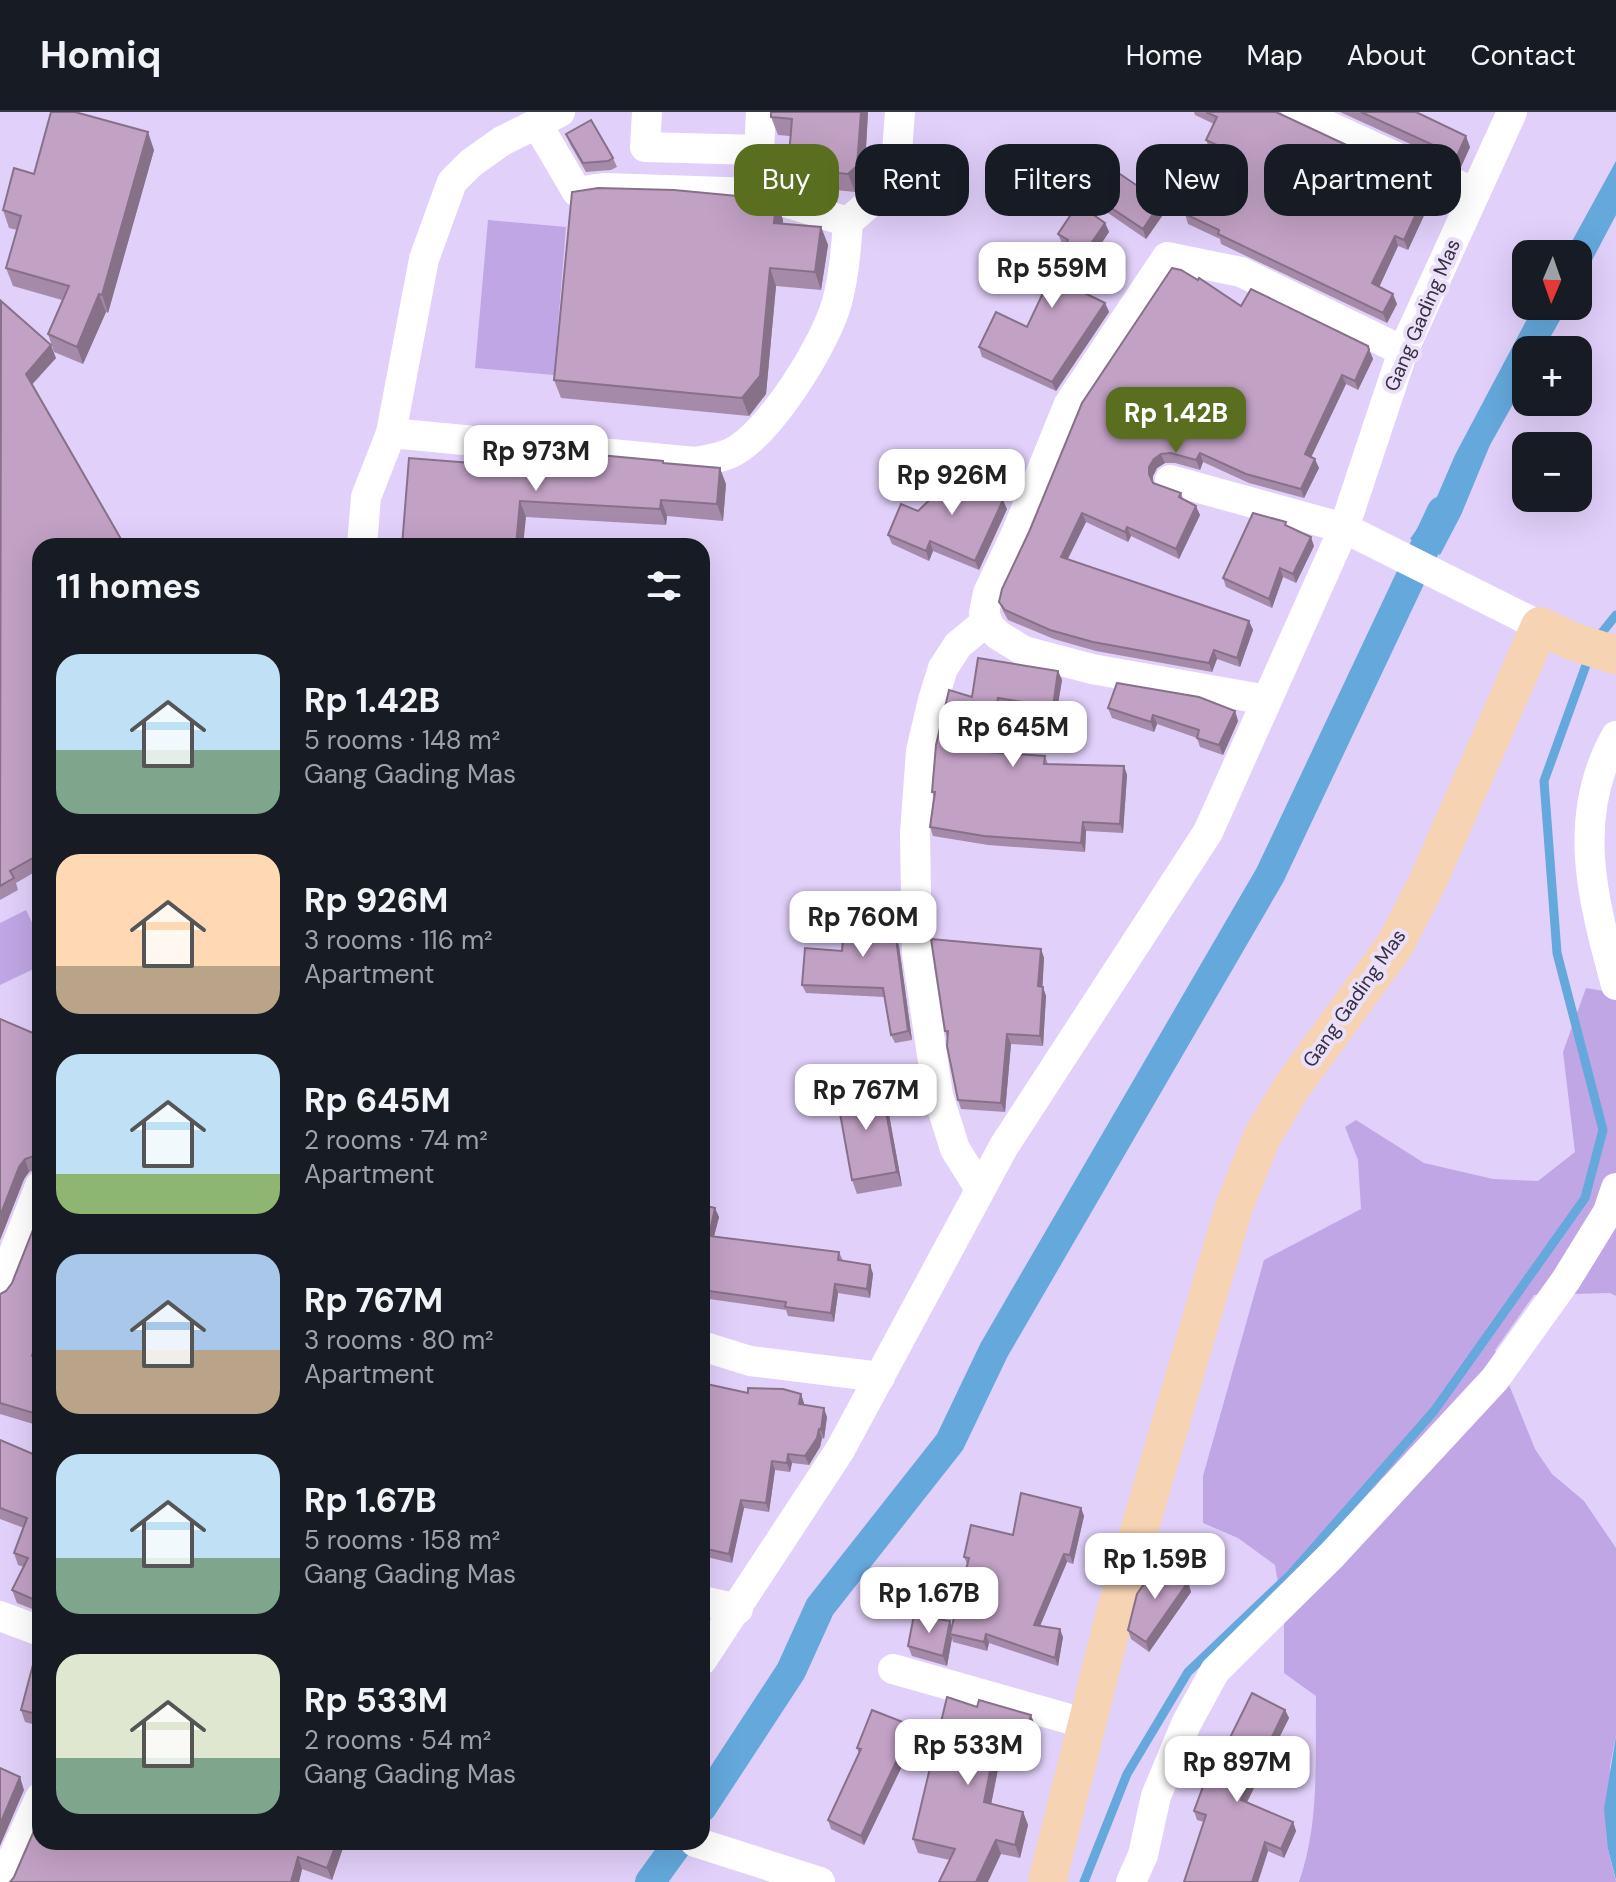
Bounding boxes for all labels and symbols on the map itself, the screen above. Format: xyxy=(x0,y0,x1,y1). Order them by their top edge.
street label: Gang Gading Mas xyxy=(1378,235,1466,395)
north arrow xyxy=(1512,240,1592,320)
pin: Rp 559M xyxy=(978,242,1126,310)
pin: Rp 1.42B xyxy=(1093,387,1259,455)
pin: Rp 973M xyxy=(462,425,610,493)
pin: Rp 926M xyxy=(878,449,1026,517)
pin: Rp 645M xyxy=(939,701,1087,769)
pin: Rp 760M xyxy=(789,891,937,959)
street label: Gang Gading Mas xyxy=(1297,924,1411,1072)
pin: Rp 767M xyxy=(792,1064,940,1132)
pin: Rp 1.59B xyxy=(1072,1533,1238,1601)
pin: Rp 1.67B xyxy=(846,1567,1012,1635)
pin: Rp 533M xyxy=(894,1719,1042,1787)
pin: Rp 897M xyxy=(1163,1736,1311,1804)

